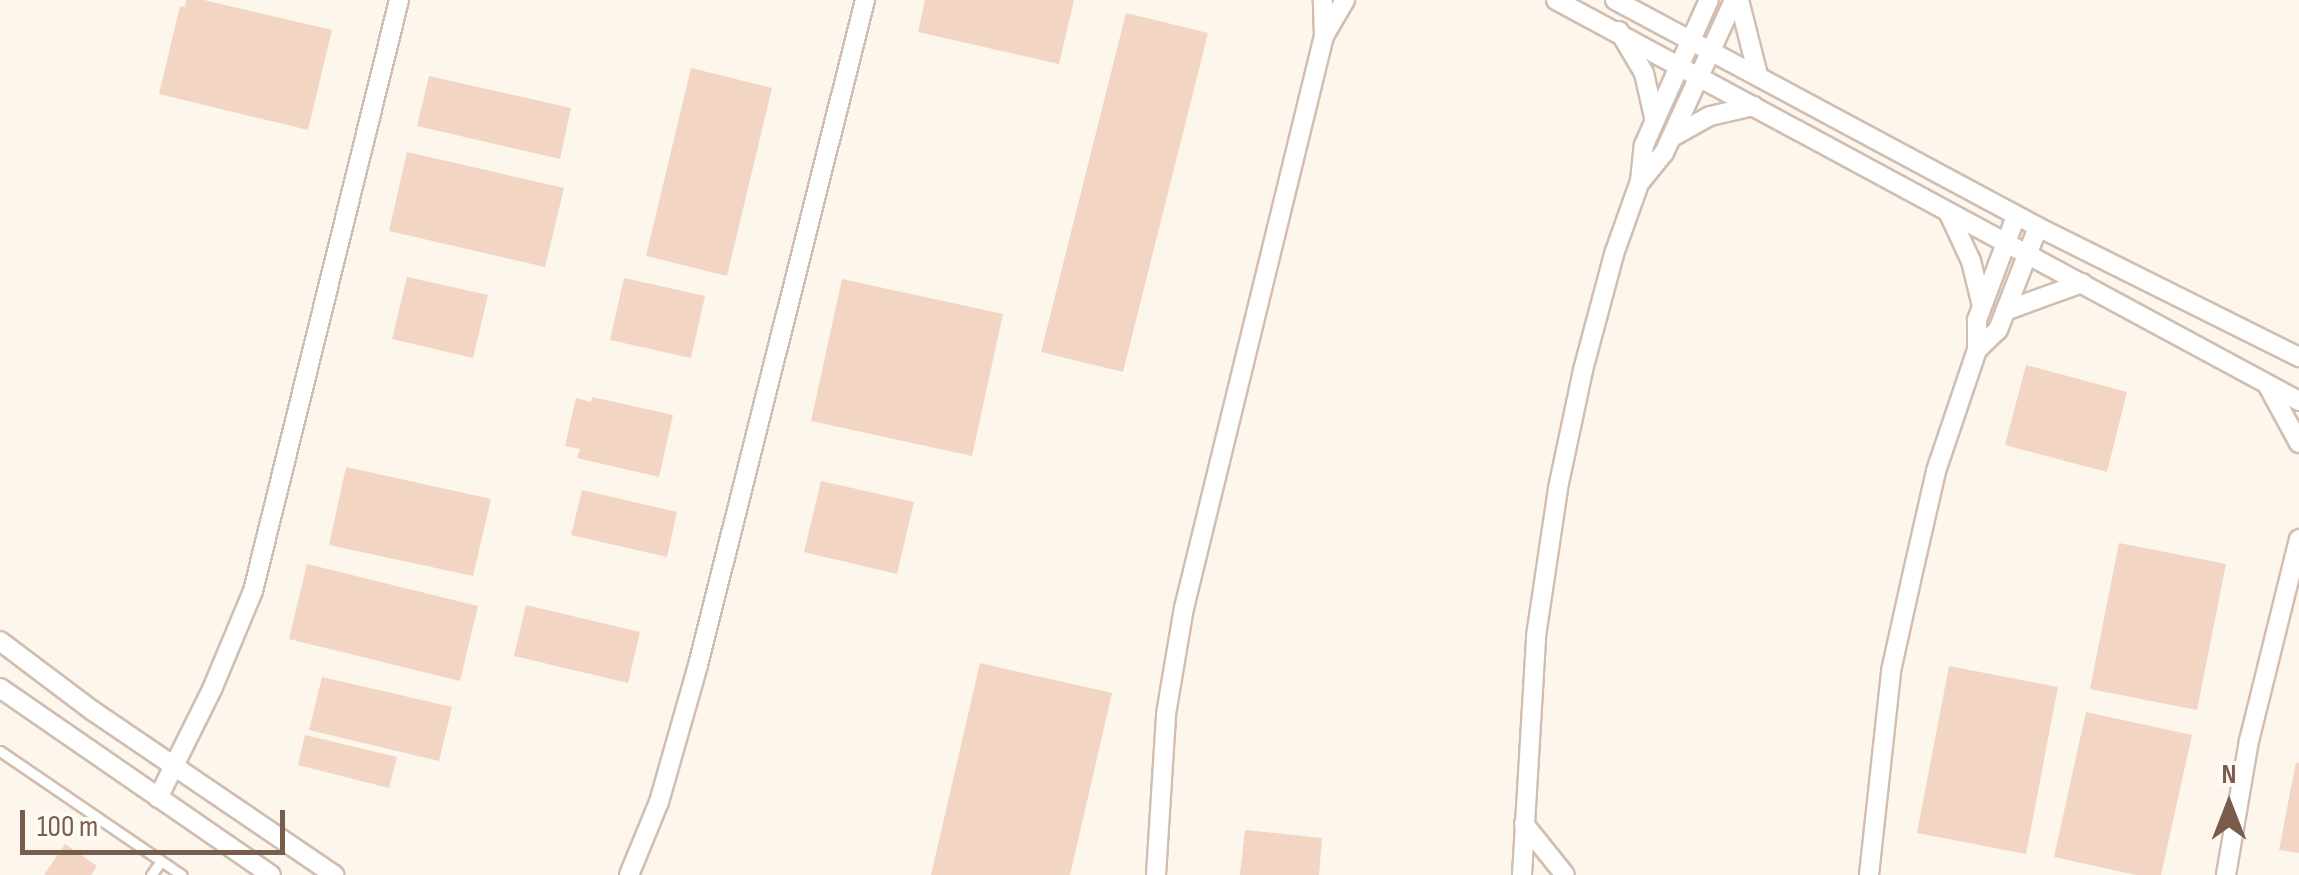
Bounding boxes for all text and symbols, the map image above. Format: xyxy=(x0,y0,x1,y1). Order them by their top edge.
north arrow xyxy=(2179,755,2279,855)
text: N xyxy=(2222,758,2236,791)
scale bar xyxy=(25,790,290,852)
text: 100 m xyxy=(37,809,98,845)

